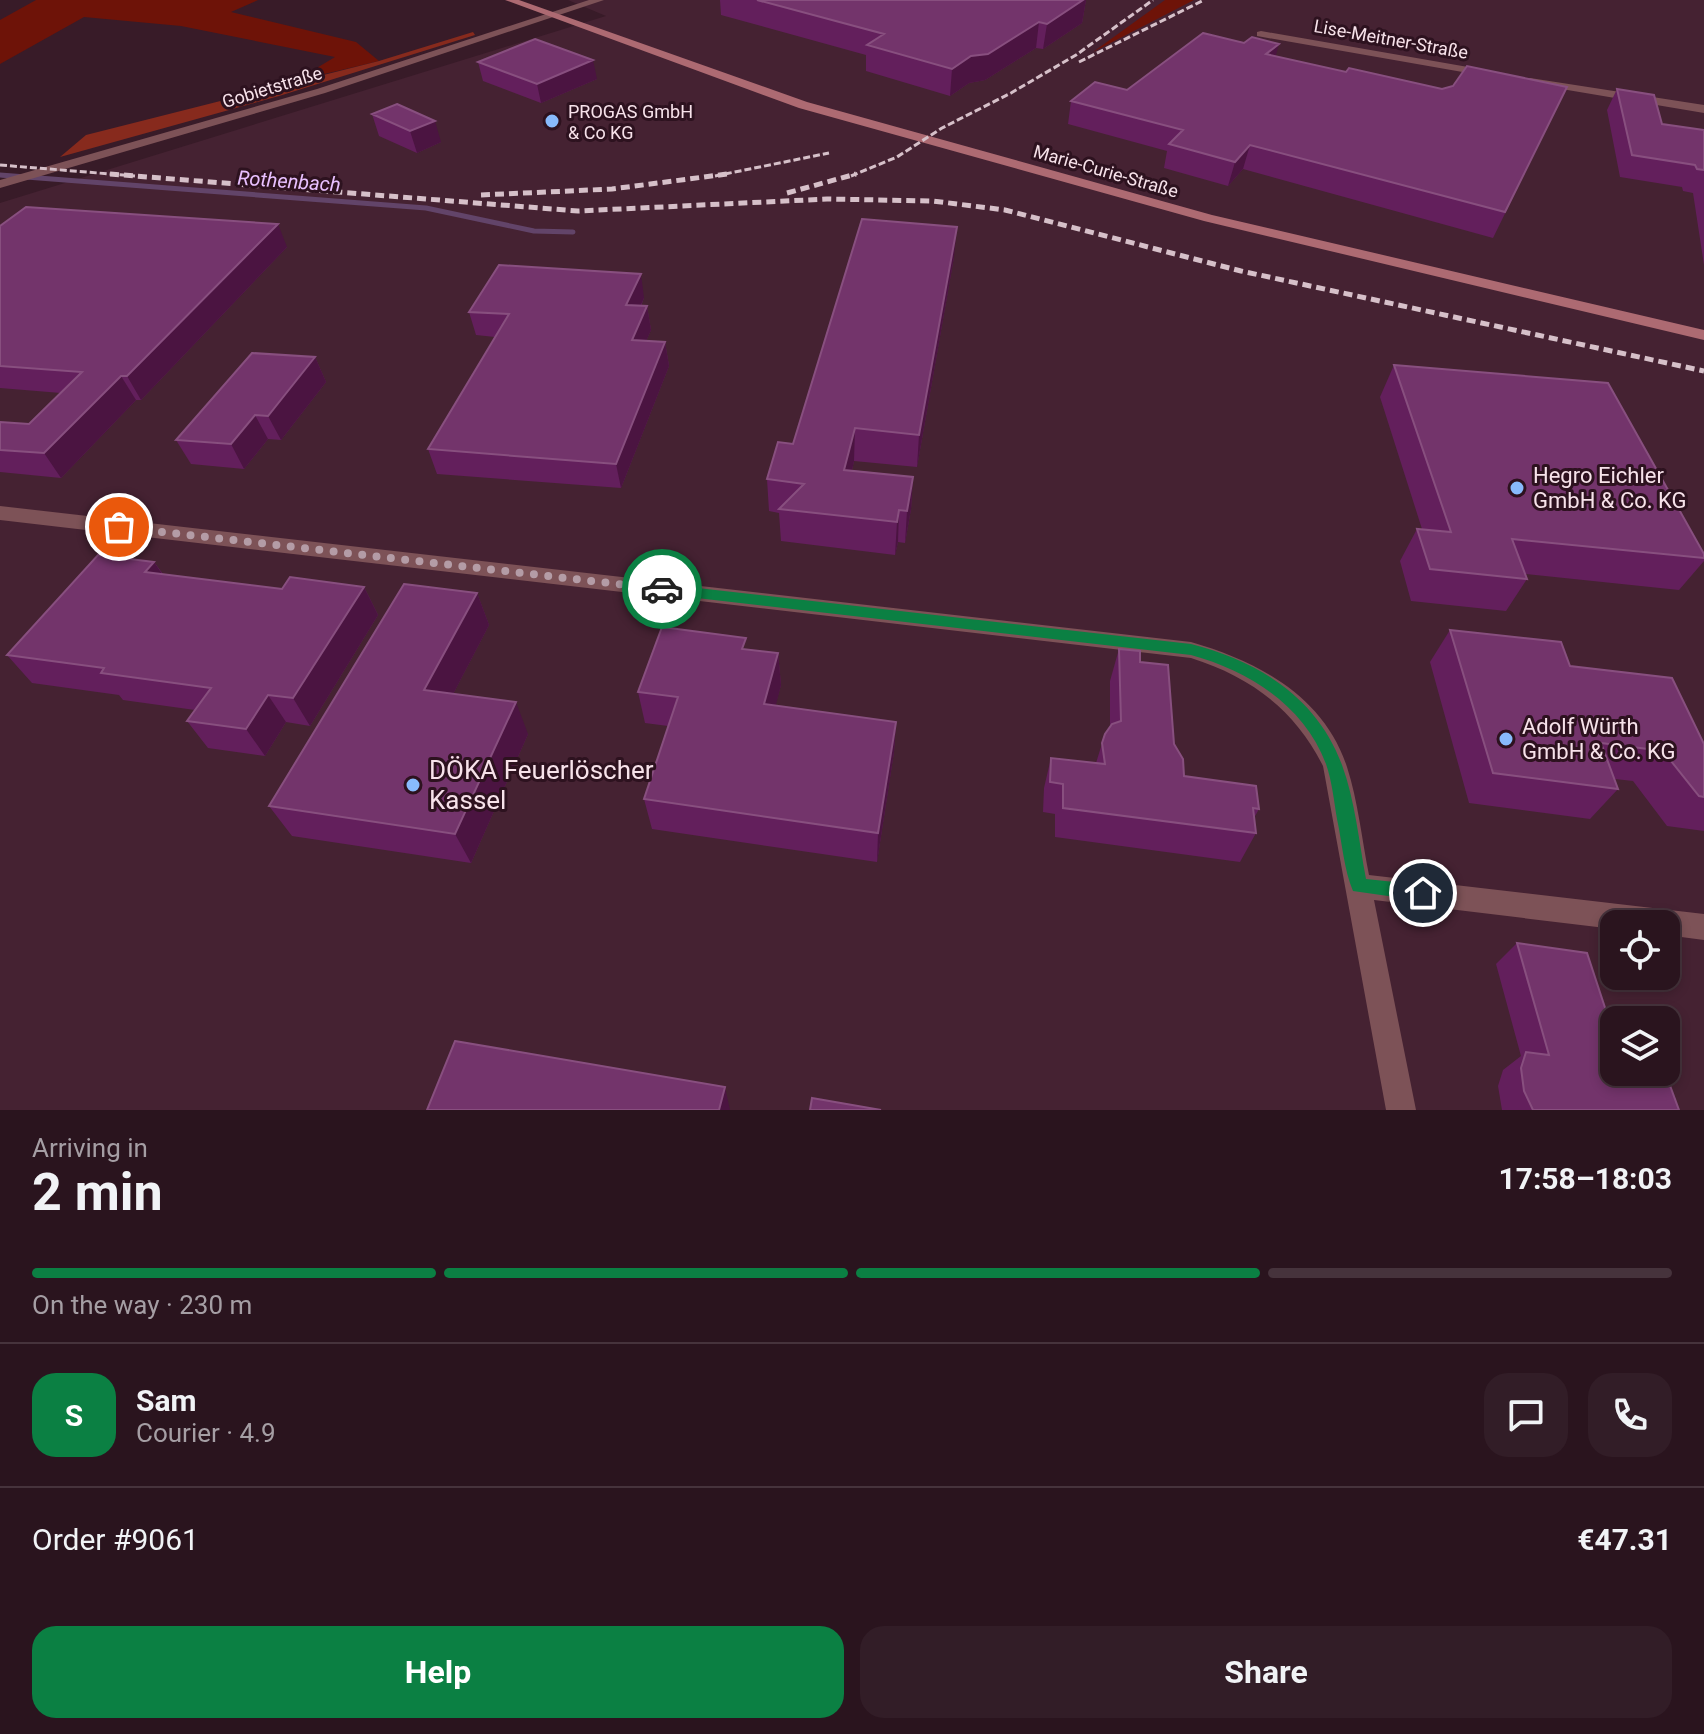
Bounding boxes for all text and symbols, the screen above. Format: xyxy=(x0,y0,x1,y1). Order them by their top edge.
street label: Lise-Meitner-Straße xyxy=(1312,15,1470,63)
street label: Gobietstraße xyxy=(219,62,325,112)
place label: PROGAS GmbH & Co KG xyxy=(568,101,693,143)
marker: PROGAS GmbH & Co KG xyxy=(543,112,561,130)
street label: Marie-Curie-Straße xyxy=(1031,140,1181,202)
water label: Rothenbach xyxy=(237,165,341,197)
place label: Hegro Eichler GmbH & Co. KG xyxy=(1533,463,1687,513)
marker: Hegro Eichler GmbH & Co. KG xyxy=(1508,479,1526,497)
pin xyxy=(85,493,153,561)
icon: bag xyxy=(97,505,141,549)
courier xyxy=(622,549,702,629)
icon: car xyxy=(640,567,684,611)
place label: Adolf Würth GmbH & Co. KG xyxy=(1522,714,1676,764)
marker: Adolf Würth GmbH & Co. KG xyxy=(1497,730,1515,748)
place label: DÖKA Feuerlöscher Kassel xyxy=(429,755,654,815)
marker: DÖKA Feuerlöscher Kassel xyxy=(404,776,422,794)
pin xyxy=(1389,859,1457,927)
icon: home xyxy=(1401,871,1445,915)
map controls xyxy=(1600,910,1680,1086)
button: locate xyxy=(1600,910,1680,990)
button: layers xyxy=(1600,1006,1680,1086)
text: Arriving in xyxy=(32,1133,148,1163)
text: 17:58–18:03 xyxy=(1498,1161,1672,1196)
text: 2 min xyxy=(32,1162,163,1223)
text: On the way · 230 m xyxy=(32,1290,252,1320)
button: chat xyxy=(1484,1373,1568,1457)
button: phone xyxy=(1588,1373,1672,1457)
text: Sam xyxy=(136,1383,197,1418)
text: S xyxy=(65,1398,83,1433)
text: Courier · 4.9 xyxy=(136,1418,276,1448)
text: Order #9061 xyxy=(32,1522,199,1557)
text: €47.31 xyxy=(1577,1522,1672,1557)
button: Help xyxy=(32,1626,844,1718)
button: Share xyxy=(860,1626,1672,1718)

